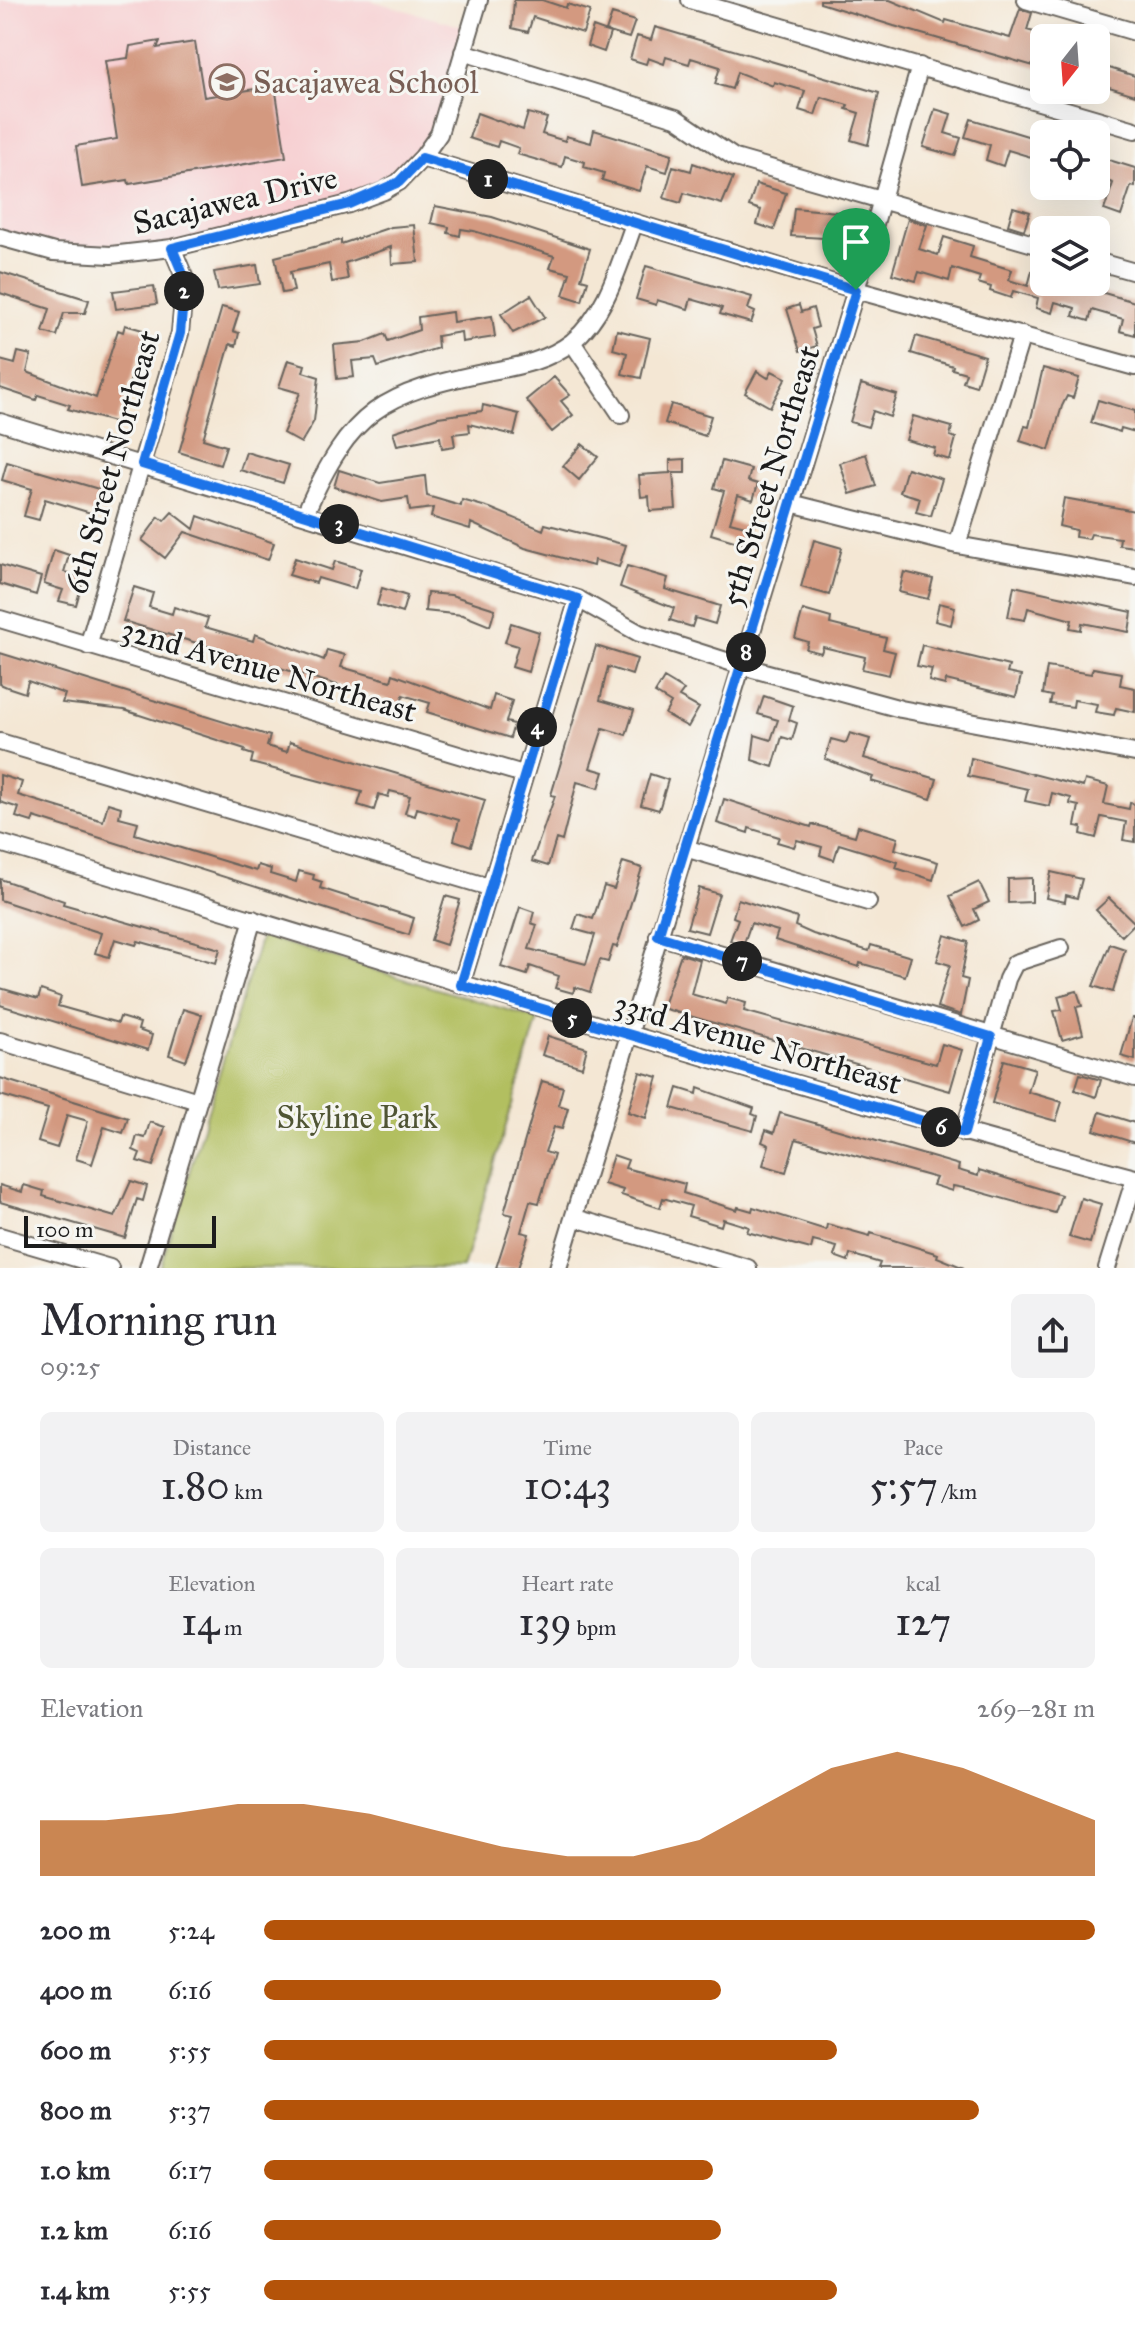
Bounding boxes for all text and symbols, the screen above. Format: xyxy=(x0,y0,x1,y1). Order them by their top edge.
north arrow xyxy=(1030,24,1110,104)
map controls xyxy=(1030,24,1110,296)
school or university icon: Sacajawea School xyxy=(208,63,246,101)
place label: Sacajawea School xyxy=(253,63,479,102)
button: locate xyxy=(1030,120,1110,200)
street label: Sacajawea Drive xyxy=(129,158,341,243)
pin: 1 xyxy=(468,159,508,199)
text: 1 xyxy=(484,165,492,192)
pin xyxy=(822,208,890,290)
button: layers xyxy=(1030,216,1110,296)
icon: arrive xyxy=(834,220,878,264)
pin: 2 xyxy=(164,271,204,311)
text: 2 xyxy=(179,277,189,304)
street label: 6th Street Northeast xyxy=(56,326,169,598)
street label: 5th Street Northeast xyxy=(712,341,829,611)
pin: 3 xyxy=(319,504,359,544)
text: 3 xyxy=(335,510,343,537)
street label: 32nd Avenue Northeast xyxy=(117,610,421,731)
pin: 8 xyxy=(726,632,766,672)
text: 8 xyxy=(740,638,752,665)
pin: 4 xyxy=(517,707,557,747)
text: 4 xyxy=(531,713,543,740)
pin: 7 xyxy=(722,941,762,981)
text: 7 xyxy=(736,947,748,974)
street label: 33rd Avenue Northeast xyxy=(610,984,906,1103)
pin: 5 xyxy=(552,998,592,1038)
text: 5 xyxy=(567,1004,577,1031)
park label: Skyline Park xyxy=(277,1098,438,1137)
pin: 6 xyxy=(921,1107,961,1147)
text: 6 xyxy=(935,1113,947,1140)
scale bar xyxy=(24,1212,216,1248)
text: 100 m xyxy=(36,1216,93,1243)
text: Morning run xyxy=(40,1293,277,1347)
button: share xyxy=(1011,1294,1095,1378)
text: 09:25 xyxy=(40,1350,100,1382)
text: Distance xyxy=(172,1434,251,1461)
text: Time xyxy=(543,1434,592,1461)
text: Pace xyxy=(903,1434,943,1461)
text: 1.80 xyxy=(161,1461,229,1510)
text: 10:43 xyxy=(524,1461,611,1510)
text: 5:57 xyxy=(869,1461,938,1510)
text: km xyxy=(229,1478,263,1505)
text: /km xyxy=(938,1478,977,1505)
text: Elevation xyxy=(168,1570,256,1597)
text: Heart rate xyxy=(521,1570,614,1597)
text: kcal xyxy=(906,1570,940,1597)
text: 14 xyxy=(181,1597,219,1646)
text: 139 xyxy=(518,1597,572,1646)
text: 127 xyxy=(895,1597,951,1646)
text: m xyxy=(219,1614,242,1641)
text: bpm xyxy=(572,1614,617,1641)
text: Elevation xyxy=(40,1692,143,1724)
text: 269–281 m xyxy=(977,1692,1095,1724)
text: 200 m xyxy=(40,1914,111,1946)
text: 5:24 xyxy=(168,1914,214,1946)
text: 400 m xyxy=(40,1974,112,2006)
text: 6:16 xyxy=(168,1974,211,2006)
text: 600 m xyxy=(40,2034,111,2066)
text: 5:55 xyxy=(168,2034,211,2066)
text: 800 m xyxy=(40,2094,112,2126)
text: 5:37 xyxy=(168,2094,211,2126)
text: 1.0 km xyxy=(40,2154,110,2186)
text: 6:17 xyxy=(168,2154,212,2186)
text: 1.2 km xyxy=(40,2214,108,2246)
text: 6:16 xyxy=(168,2214,211,2246)
text: 1.4 km xyxy=(40,2274,110,2306)
text: 5:55 xyxy=(168,2274,211,2306)

